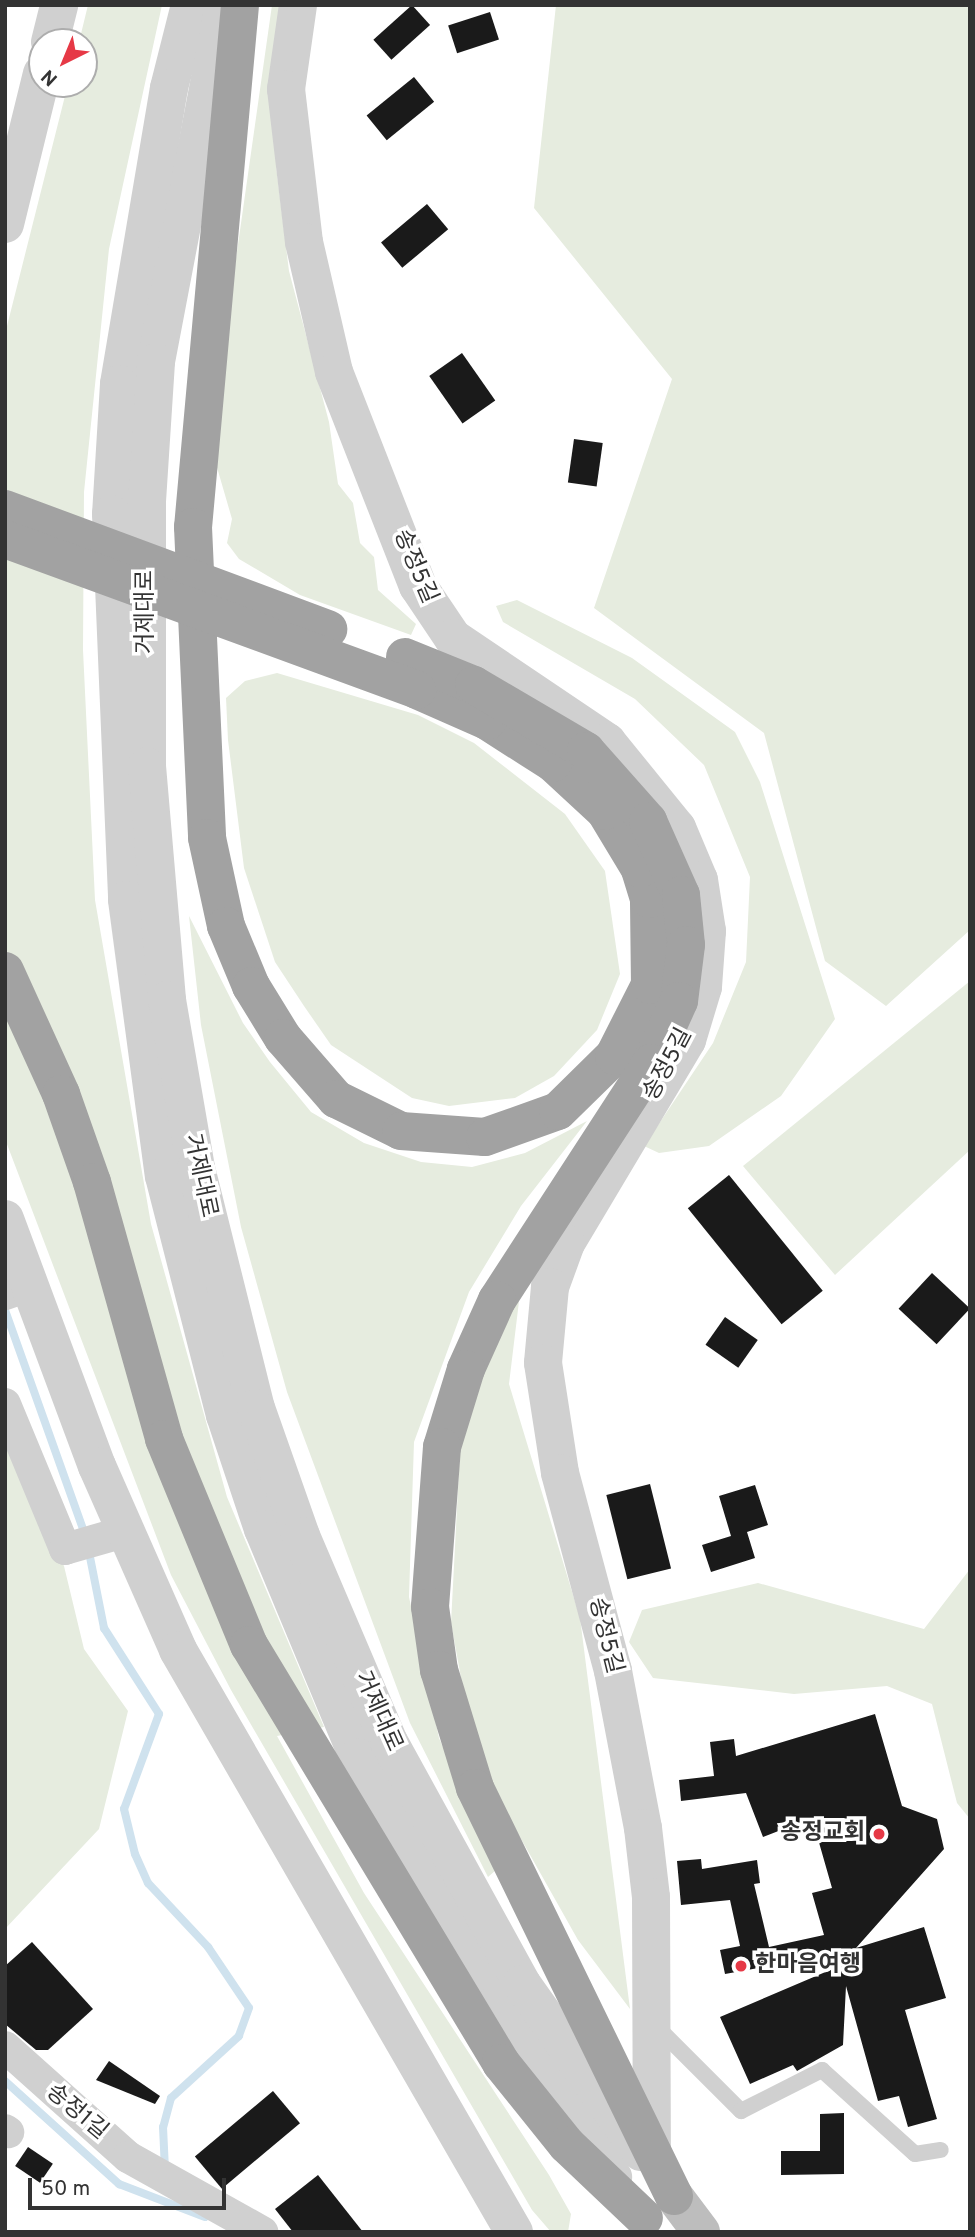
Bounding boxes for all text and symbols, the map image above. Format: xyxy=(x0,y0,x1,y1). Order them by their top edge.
north arrow xyxy=(28,28,98,98)
text: N xyxy=(37,63,63,90)
street label: 송정5길 xyxy=(386,526,442,608)
street label: 거제대로 xyxy=(133,570,161,654)
street label: 송정5길 xyxy=(639,1024,699,1106)
street label: 거제대로 xyxy=(177,1132,221,1220)
street label: 송정5길 xyxy=(581,1595,627,1677)
street label: 거제대로 xyxy=(347,1668,407,1756)
place label: 송정교회 xyxy=(780,1820,865,1848)
marker: 송정교회 xyxy=(871,1826,887,1842)
place label: 한마음여행 xyxy=(755,1952,861,1980)
marker: 한마음여행 xyxy=(733,1958,749,1974)
street label: 송정1길 xyxy=(40,2079,112,2147)
scale bar xyxy=(32,2164,229,2208)
text: 50 m xyxy=(41,2176,90,2203)

